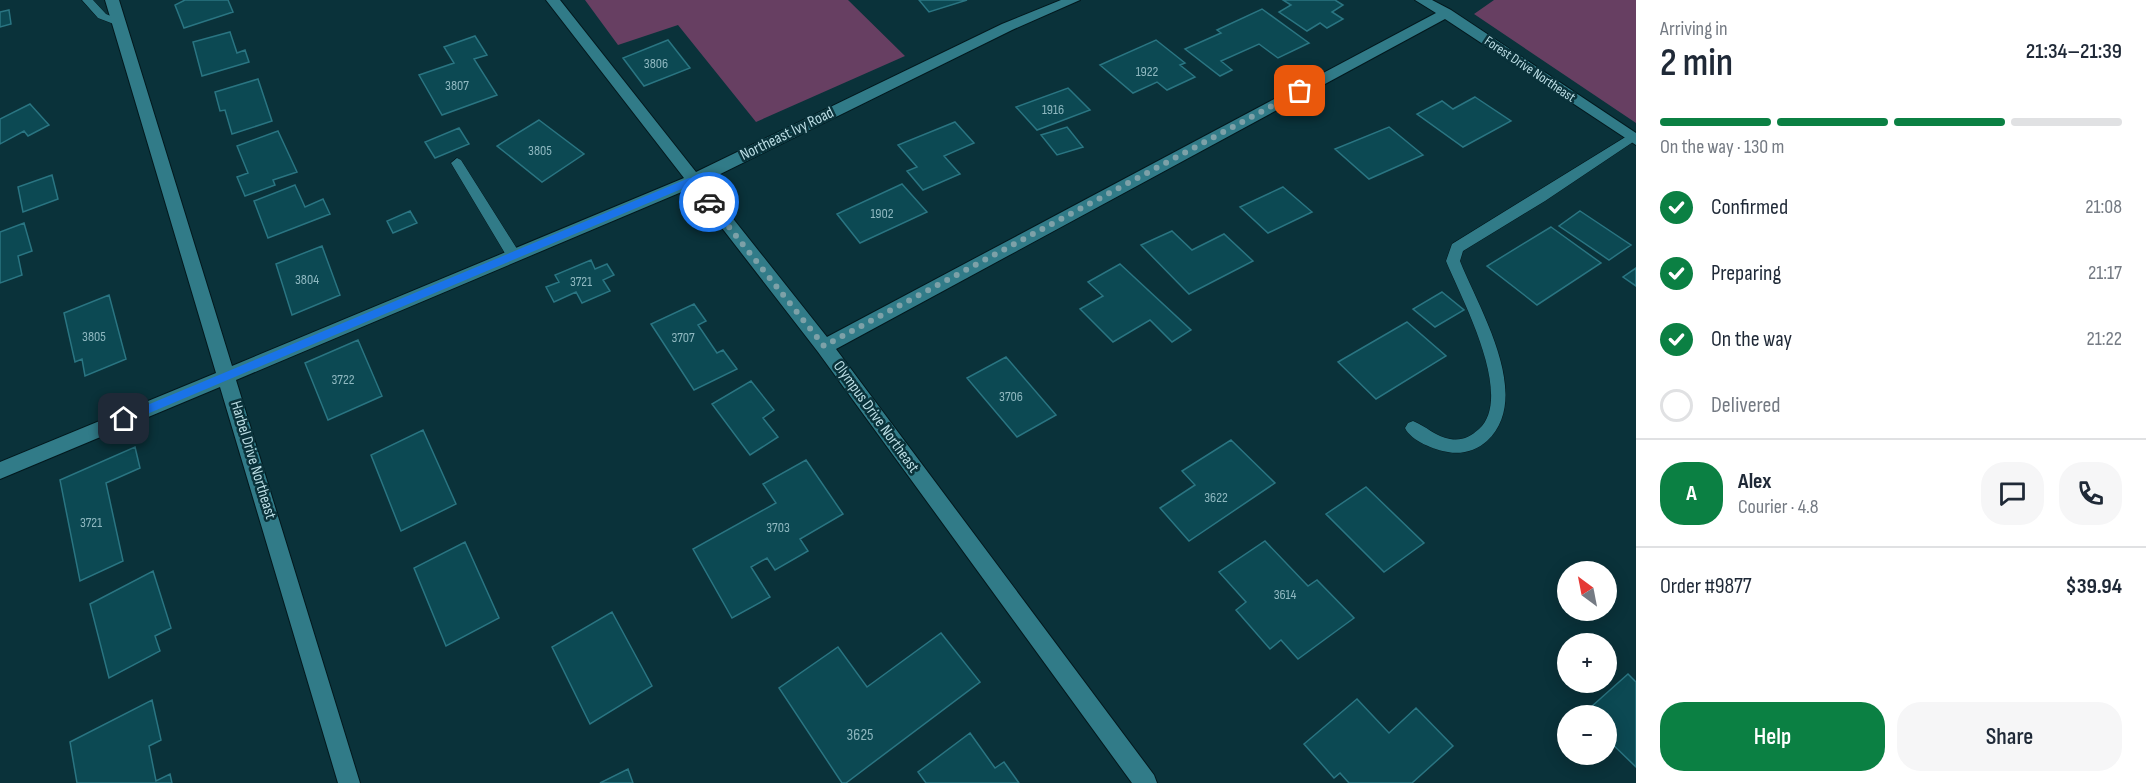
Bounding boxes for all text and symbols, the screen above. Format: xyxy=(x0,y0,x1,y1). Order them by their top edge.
text: Arriving in xyxy=(1660,17,1728,41)
street label: Forest Drive Northeast xyxy=(1481,32,1579,106)
text: 21:34–21:39 xyxy=(2026,38,2122,65)
text: 2 min xyxy=(1660,40,1733,87)
house number: 3806 xyxy=(644,55,668,72)
house number: 1922 xyxy=(1136,63,1159,80)
pin xyxy=(1274,65,1325,116)
icon: bag xyxy=(1283,74,1316,107)
house number: 3807 xyxy=(445,77,469,94)
house number: 1916 xyxy=(1042,101,1064,118)
street label: Northeast Ivy Road xyxy=(737,103,837,165)
text: On the way · 130 m xyxy=(1660,135,1784,159)
house number: 3805 xyxy=(528,142,552,159)
courier xyxy=(679,172,739,232)
icon: car xyxy=(693,186,726,219)
icon: check xyxy=(1660,191,1693,224)
text: Confirmed xyxy=(1711,194,1788,221)
text: 21:08 xyxy=(2085,195,2122,219)
house number: 1902 xyxy=(870,205,894,222)
icon: check xyxy=(1660,257,1693,290)
text: Preparing xyxy=(1711,260,1781,287)
text: 21:17 xyxy=(2088,261,2122,285)
house number: 3804 xyxy=(295,271,319,288)
house number: 3721 xyxy=(570,273,592,290)
icon: check xyxy=(1660,323,1693,356)
text: On the way xyxy=(1711,326,1792,353)
text: 21:22 xyxy=(2086,327,2122,351)
house number: 3805 xyxy=(82,328,106,345)
house number: 3707 xyxy=(671,329,695,346)
street label: Olympus Drive Northeast xyxy=(829,357,923,477)
house number: 3722 xyxy=(331,371,355,388)
house number: 3706 xyxy=(999,388,1023,405)
text: Delivered xyxy=(1711,392,1780,419)
pin xyxy=(98,393,149,444)
street label: Harbel Drive Northeast xyxy=(226,399,280,521)
icon: home xyxy=(107,402,140,435)
button: chat xyxy=(1981,462,2044,525)
button: phone xyxy=(2059,462,2122,525)
text: Alex xyxy=(1738,468,1771,495)
text: A xyxy=(1686,480,1697,507)
house number: 3622 xyxy=(1204,489,1228,506)
text: Courier · 4.8 xyxy=(1738,495,1819,519)
house number: 3721 xyxy=(80,514,102,531)
house number: 3703 xyxy=(766,519,790,536)
north arrow xyxy=(1557,561,1617,621)
map controls xyxy=(1557,561,1617,765)
text: Order #9877 xyxy=(1660,573,1752,600)
text: $39.94 xyxy=(2065,573,2122,600)
house number: 3614 xyxy=(1274,586,1297,603)
button: + xyxy=(1557,633,1617,693)
button: Help xyxy=(1660,702,1885,771)
button: Share xyxy=(1897,702,2122,771)
button: − xyxy=(1557,705,1617,765)
house number: 3625 xyxy=(847,726,873,745)

